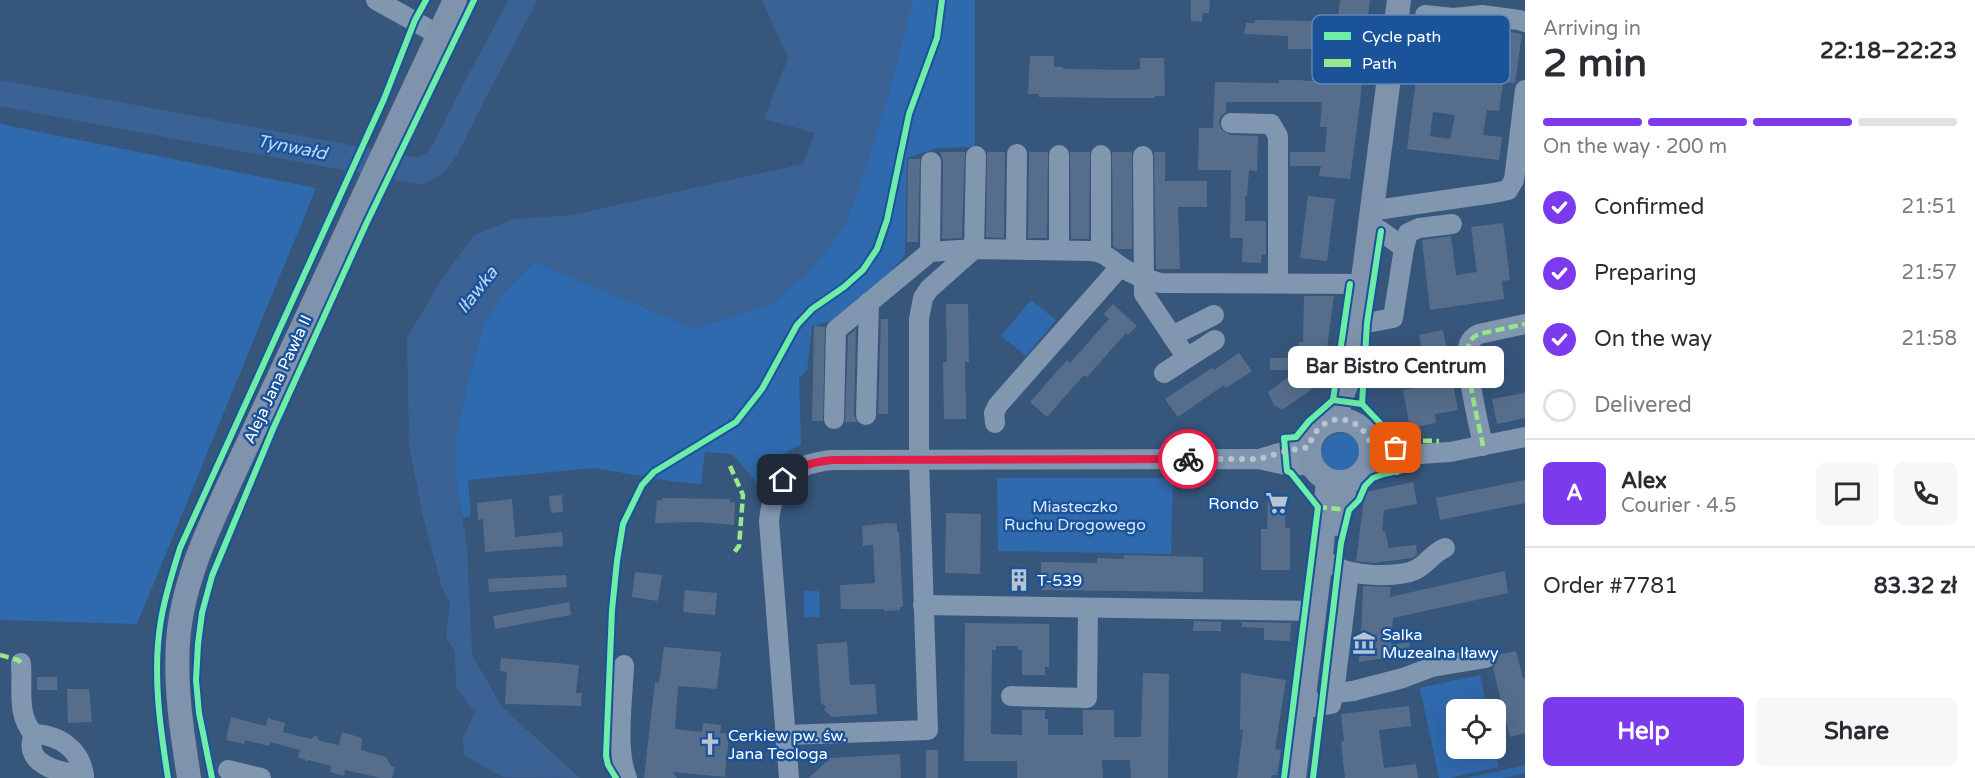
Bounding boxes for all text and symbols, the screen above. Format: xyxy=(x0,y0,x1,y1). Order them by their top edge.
legend xyxy=(1312,15,1510,84)
text: Arriving in xyxy=(1543,17,1641,41)
text: Cycle path xyxy=(1362,27,1441,47)
text: 22:18–22:23 xyxy=(1820,38,1957,64)
text: 2 min xyxy=(1543,40,1647,87)
text: Path xyxy=(1362,54,1397,74)
water label: Tynwałd xyxy=(255,129,331,165)
text: On the way · 200 m xyxy=(1543,135,1727,159)
icon: check xyxy=(1543,191,1576,224)
text: Confirmed xyxy=(1594,194,1704,220)
text: 21:51 xyxy=(1902,195,1957,219)
icon: check xyxy=(1543,257,1576,290)
text: Preparing xyxy=(1594,260,1697,286)
water label: Iławka xyxy=(452,261,503,318)
text: 21:57 xyxy=(1902,261,1957,285)
street label: Aleja Jana Pawła II xyxy=(239,312,316,447)
icon: check xyxy=(1543,323,1576,356)
text: On the way xyxy=(1594,326,1712,352)
text: 21:58 xyxy=(1902,327,1957,351)
callout: Bar Bistro Centrum xyxy=(1288,346,1504,388)
text: Bar Bistro Centrum xyxy=(1305,355,1487,379)
text: Delivered xyxy=(1594,392,1692,418)
pin xyxy=(1370,422,1421,473)
courier xyxy=(1158,429,1218,489)
icon: bag xyxy=(1379,431,1412,464)
icon: bike xyxy=(1172,443,1205,476)
pin xyxy=(757,454,808,505)
button: chat xyxy=(1816,462,1879,525)
button: phone xyxy=(1894,462,1957,525)
icon: home xyxy=(766,463,799,496)
text: Alex xyxy=(1621,468,1667,494)
text: A xyxy=(1566,480,1583,506)
supermarket icon: Rondo xyxy=(1264,490,1290,516)
place label: Rondo xyxy=(1208,494,1259,514)
text: Courier · 4.5 xyxy=(1621,494,1736,518)
park label: Miasteczko Ruchu Drogowego xyxy=(1004,497,1146,535)
building icon: T-539 xyxy=(1006,567,1032,593)
place label: T-539 xyxy=(1037,571,1082,591)
text: Order #7781 xyxy=(1543,573,1678,599)
text: 83.32 zł xyxy=(1874,573,1957,599)
place label: Salka Muzealna Iławy xyxy=(1382,625,1499,663)
museum icon: Salka Muzealna Iławy xyxy=(1351,630,1377,656)
button: Help xyxy=(1543,697,1744,766)
button: Share xyxy=(1756,697,1957,766)
map controls xyxy=(1446,699,1506,759)
button: locate xyxy=(1446,699,1506,759)
place label: Cerkiew pw. św. Jana Teologa xyxy=(728,726,847,764)
church icon: Cerkiew pw. św. Jana Teologa xyxy=(697,731,723,757)

